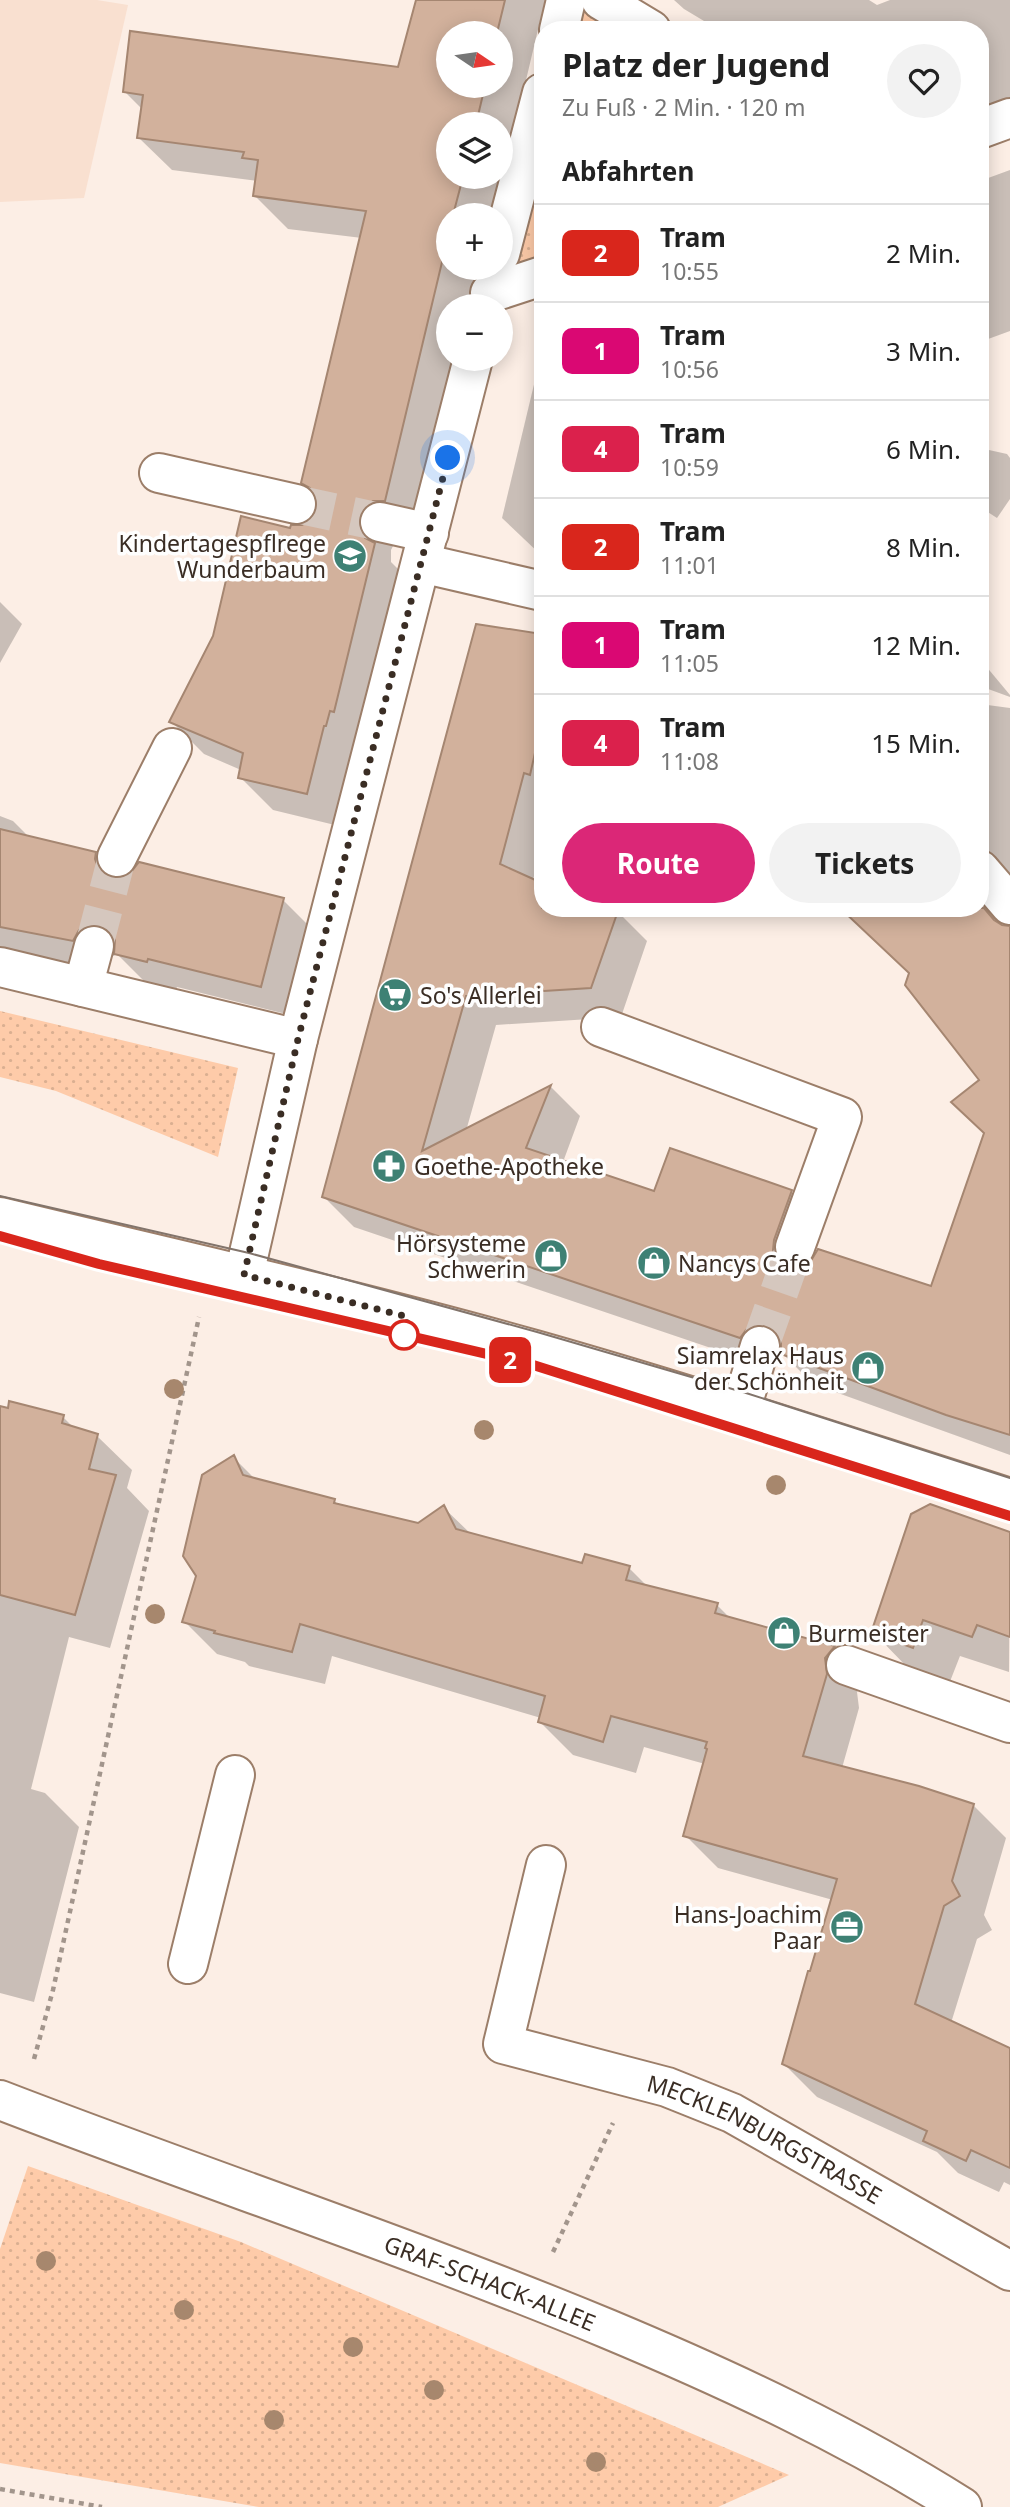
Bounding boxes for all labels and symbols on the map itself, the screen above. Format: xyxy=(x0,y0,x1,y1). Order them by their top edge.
north arrow xyxy=(436,21,513,98)
your location xyxy=(430,440,465,475)
place label: Kindertagespflrege Wunderbaum xyxy=(119,527,326,585)
school or university icon: Kindertagespflrege Wunderbaum xyxy=(331,537,369,575)
supermarket icon: So's Allerlei xyxy=(376,976,414,1014)
place label: So's Allerlei xyxy=(420,979,542,1011)
pharmacy icon: Goethe-Apotheke xyxy=(370,1147,408,1185)
place label: Goethe-Apotheke xyxy=(414,1150,604,1182)
place label: Hörsysteme Schwerin xyxy=(396,1227,526,1285)
shop icon: Hörsysteme Schwerin xyxy=(532,1237,570,1275)
shop icon: Nancys Cafe xyxy=(635,1244,673,1282)
place label: Nancys Cafe xyxy=(678,1247,811,1279)
unlabelled marker xyxy=(389,1320,419,1350)
line badge: 2 xyxy=(487,1337,533,1383)
place label: Siamrelax Haus der Schönheit xyxy=(677,1339,844,1397)
shop icon: Siamrelax Haus der Schönheit xyxy=(849,1349,887,1387)
shop icon: Burmeister xyxy=(765,1614,803,1652)
place label: Burmeister xyxy=(808,1617,929,1649)
place label: Hans-Joachim Paar xyxy=(674,1898,822,1956)
office icon: Hans-Joachim Paar xyxy=(828,1908,866,1946)
street label: MECKLENBURGSTRASSE xyxy=(644,2067,888,2211)
street label: GRAF-SCHACK-ALLEE xyxy=(380,2227,601,2338)

